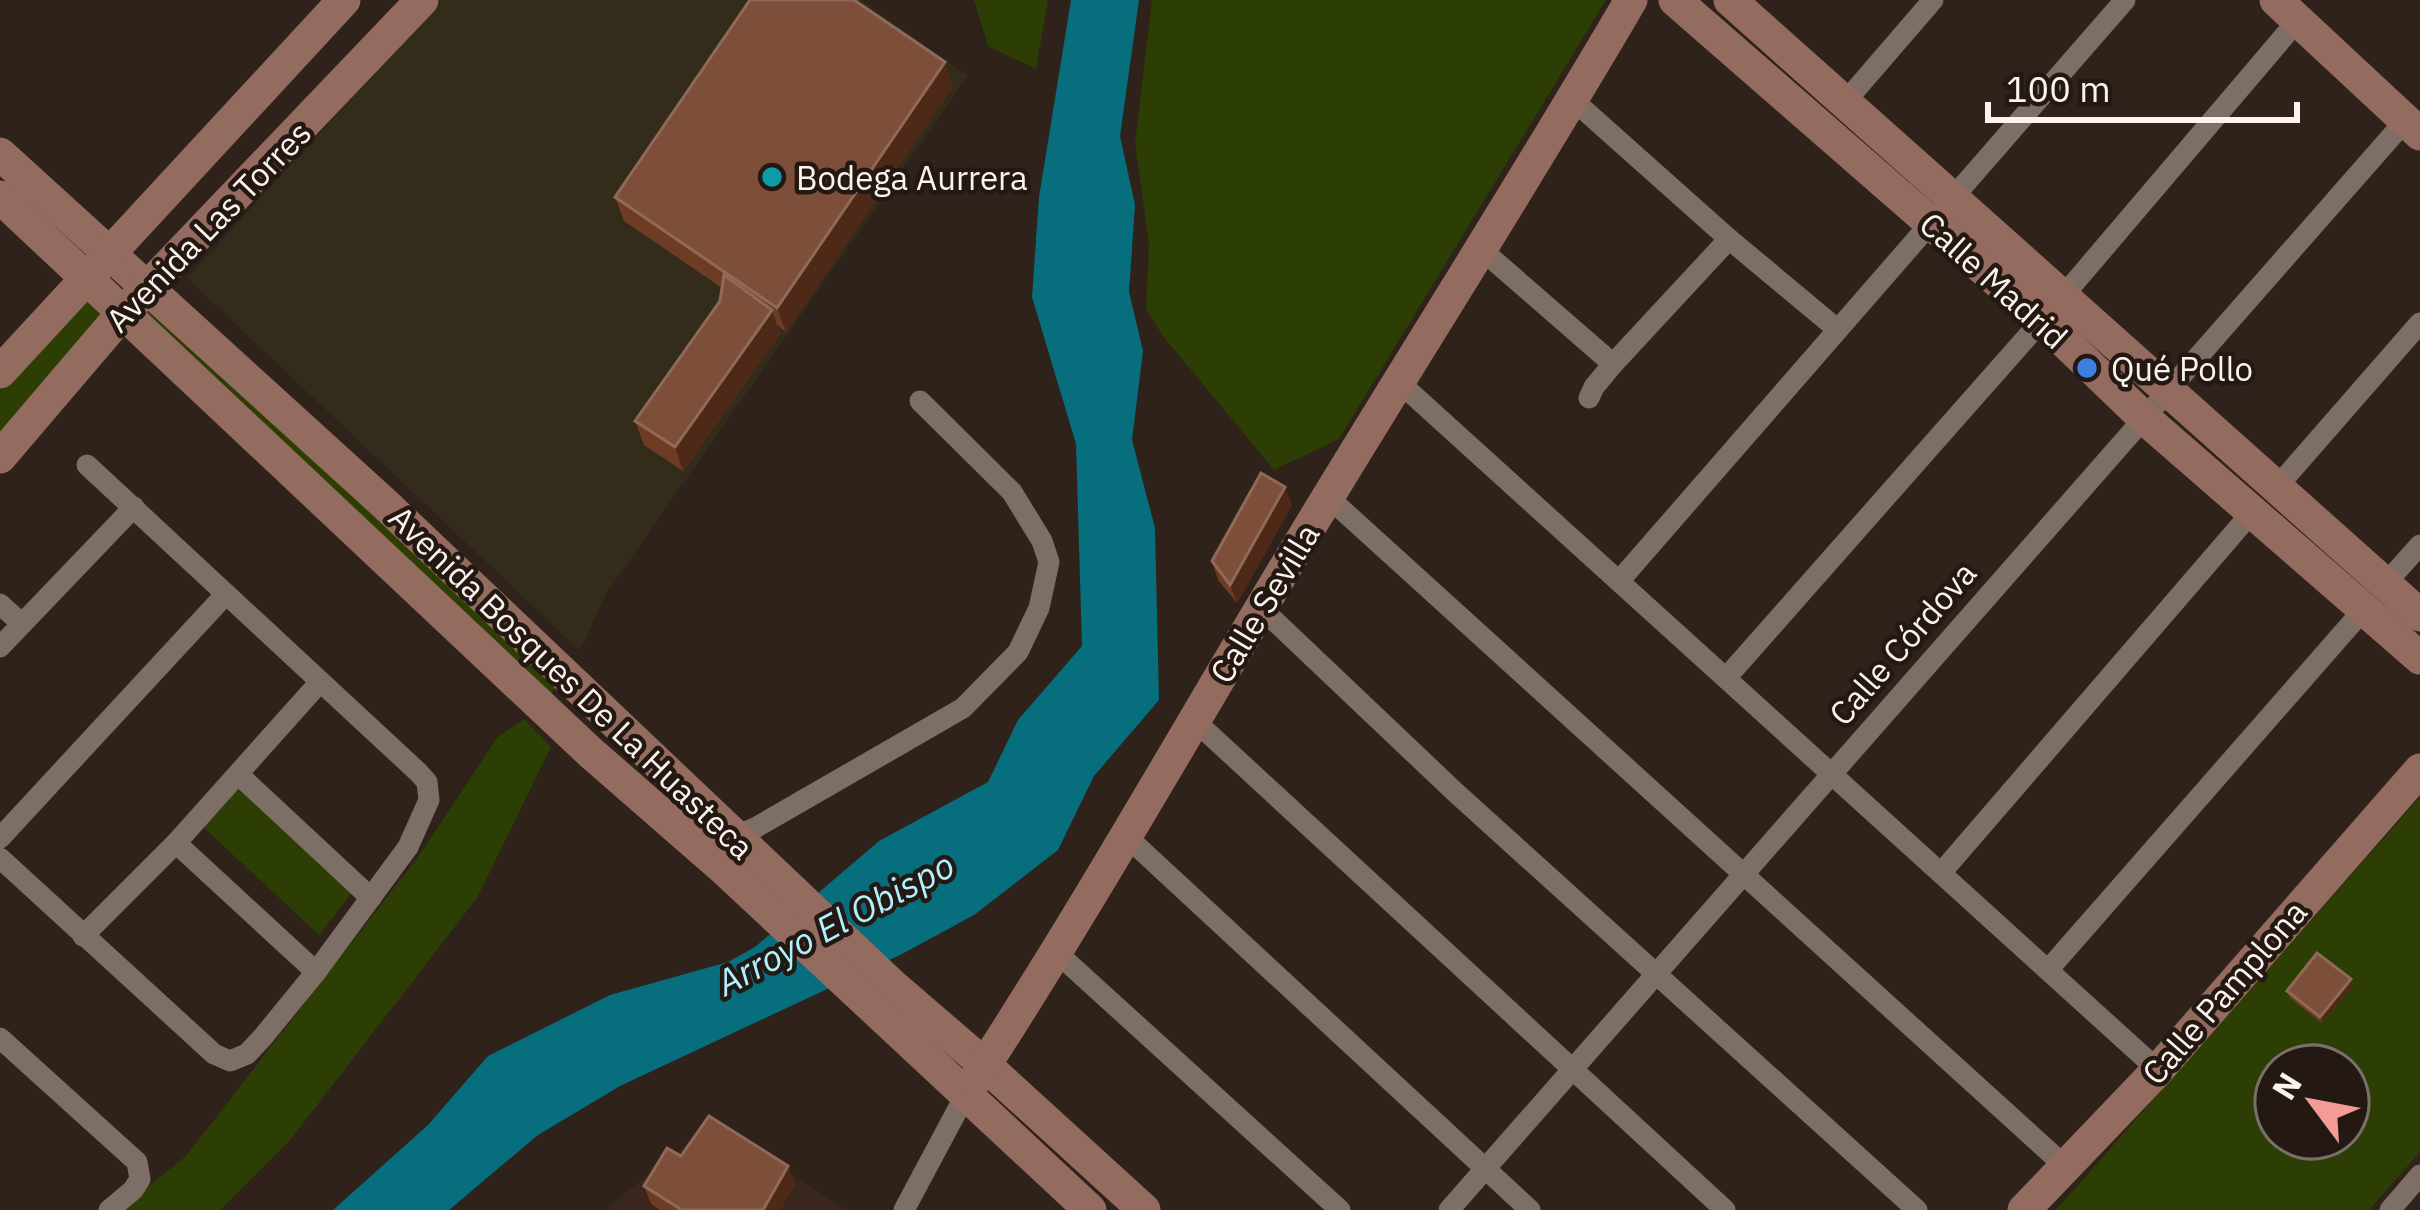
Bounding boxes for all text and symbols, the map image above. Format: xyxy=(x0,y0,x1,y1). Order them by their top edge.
scale bar xyxy=(1988,48,2297,122)
text: 100 m xyxy=(2006,65,2111,112)
street label: Avenida Las Torres xyxy=(96,111,320,341)
place label: Bodega Aurrera xyxy=(796,156,1028,199)
marker: Bodega Aurrera xyxy=(759,164,785,190)
street label: Calle Madrid xyxy=(1911,202,2077,358)
place label: Qué Pollo xyxy=(2111,347,2253,390)
marker: Qué Pollo xyxy=(2074,355,2100,381)
street label: Avenida Bosques De La Huasteca xyxy=(380,496,764,868)
street label: Calle Sevilla xyxy=(1200,515,1328,691)
street label: Calle Córdova xyxy=(1819,552,1985,734)
water label: Arroyo El Obispo xyxy=(707,841,962,1006)
street label: Calle Pamplona xyxy=(2132,891,2316,1093)
north arrow xyxy=(2252,1042,2372,1162)
text: N xyxy=(2262,1064,2311,1107)

